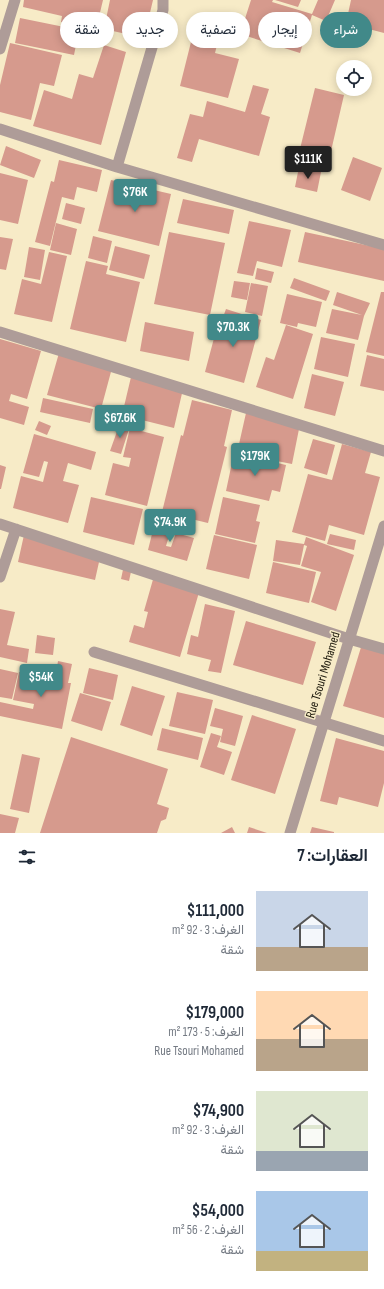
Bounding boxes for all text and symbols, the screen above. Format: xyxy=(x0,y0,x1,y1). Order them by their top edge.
chip: شقة xyxy=(60,12,114,48)
chip: جديد xyxy=(122,12,178,48)
chip: تصفية xyxy=(186,12,250,48)
chip: إيجار xyxy=(258,12,312,48)
chip: شراء xyxy=(320,12,372,48)
map controls xyxy=(336,60,372,96)
button: locate xyxy=(336,60,372,96)
pin: $111K xyxy=(280,146,336,180)
text: $111K xyxy=(294,151,322,167)
pin: $76K xyxy=(111,179,159,213)
text: $76K xyxy=(123,184,147,200)
pin: $70.3K xyxy=(200,314,266,348)
text: $70.3K xyxy=(216,319,250,335)
pin: $67.6K xyxy=(87,405,153,439)
text: $67.6K xyxy=(104,410,136,426)
pin: $179K xyxy=(227,443,283,477)
text: $179K xyxy=(240,448,270,464)
pin: $74.9K xyxy=(137,509,203,543)
text: $74.9K xyxy=(154,514,186,530)
street label: Rue Tsouri Mohamed xyxy=(302,630,344,720)
pin: $54K xyxy=(17,664,65,698)
text: $54K xyxy=(29,669,53,685)
icon: filters xyxy=(16,846,38,868)
text: العقارات: 7 xyxy=(297,846,368,866)
text: $111,000 xyxy=(187,901,244,921)
icon: home xyxy=(288,907,336,955)
text: الغرف: 3 · 92 m² xyxy=(172,922,244,938)
text: شقة xyxy=(221,942,244,958)
text: $179,000 xyxy=(185,1003,244,1023)
icon: home xyxy=(288,1007,336,1055)
text: الغرف: 5 · 173 m² xyxy=(168,1024,244,1040)
text: Rue Tsouri Mohamed xyxy=(154,1043,244,1059)
text: $74,900 xyxy=(193,1101,244,1121)
icon: home xyxy=(288,1107,336,1155)
text: الغرف: 3 · 92 m² xyxy=(172,1122,244,1138)
text: شقة xyxy=(221,1142,244,1158)
text: $54,000 xyxy=(192,1201,244,1221)
icon: home xyxy=(288,1207,336,1255)
text: الغرف: 2 · 56 m² xyxy=(172,1222,244,1238)
text: شقة xyxy=(221,1242,244,1258)

